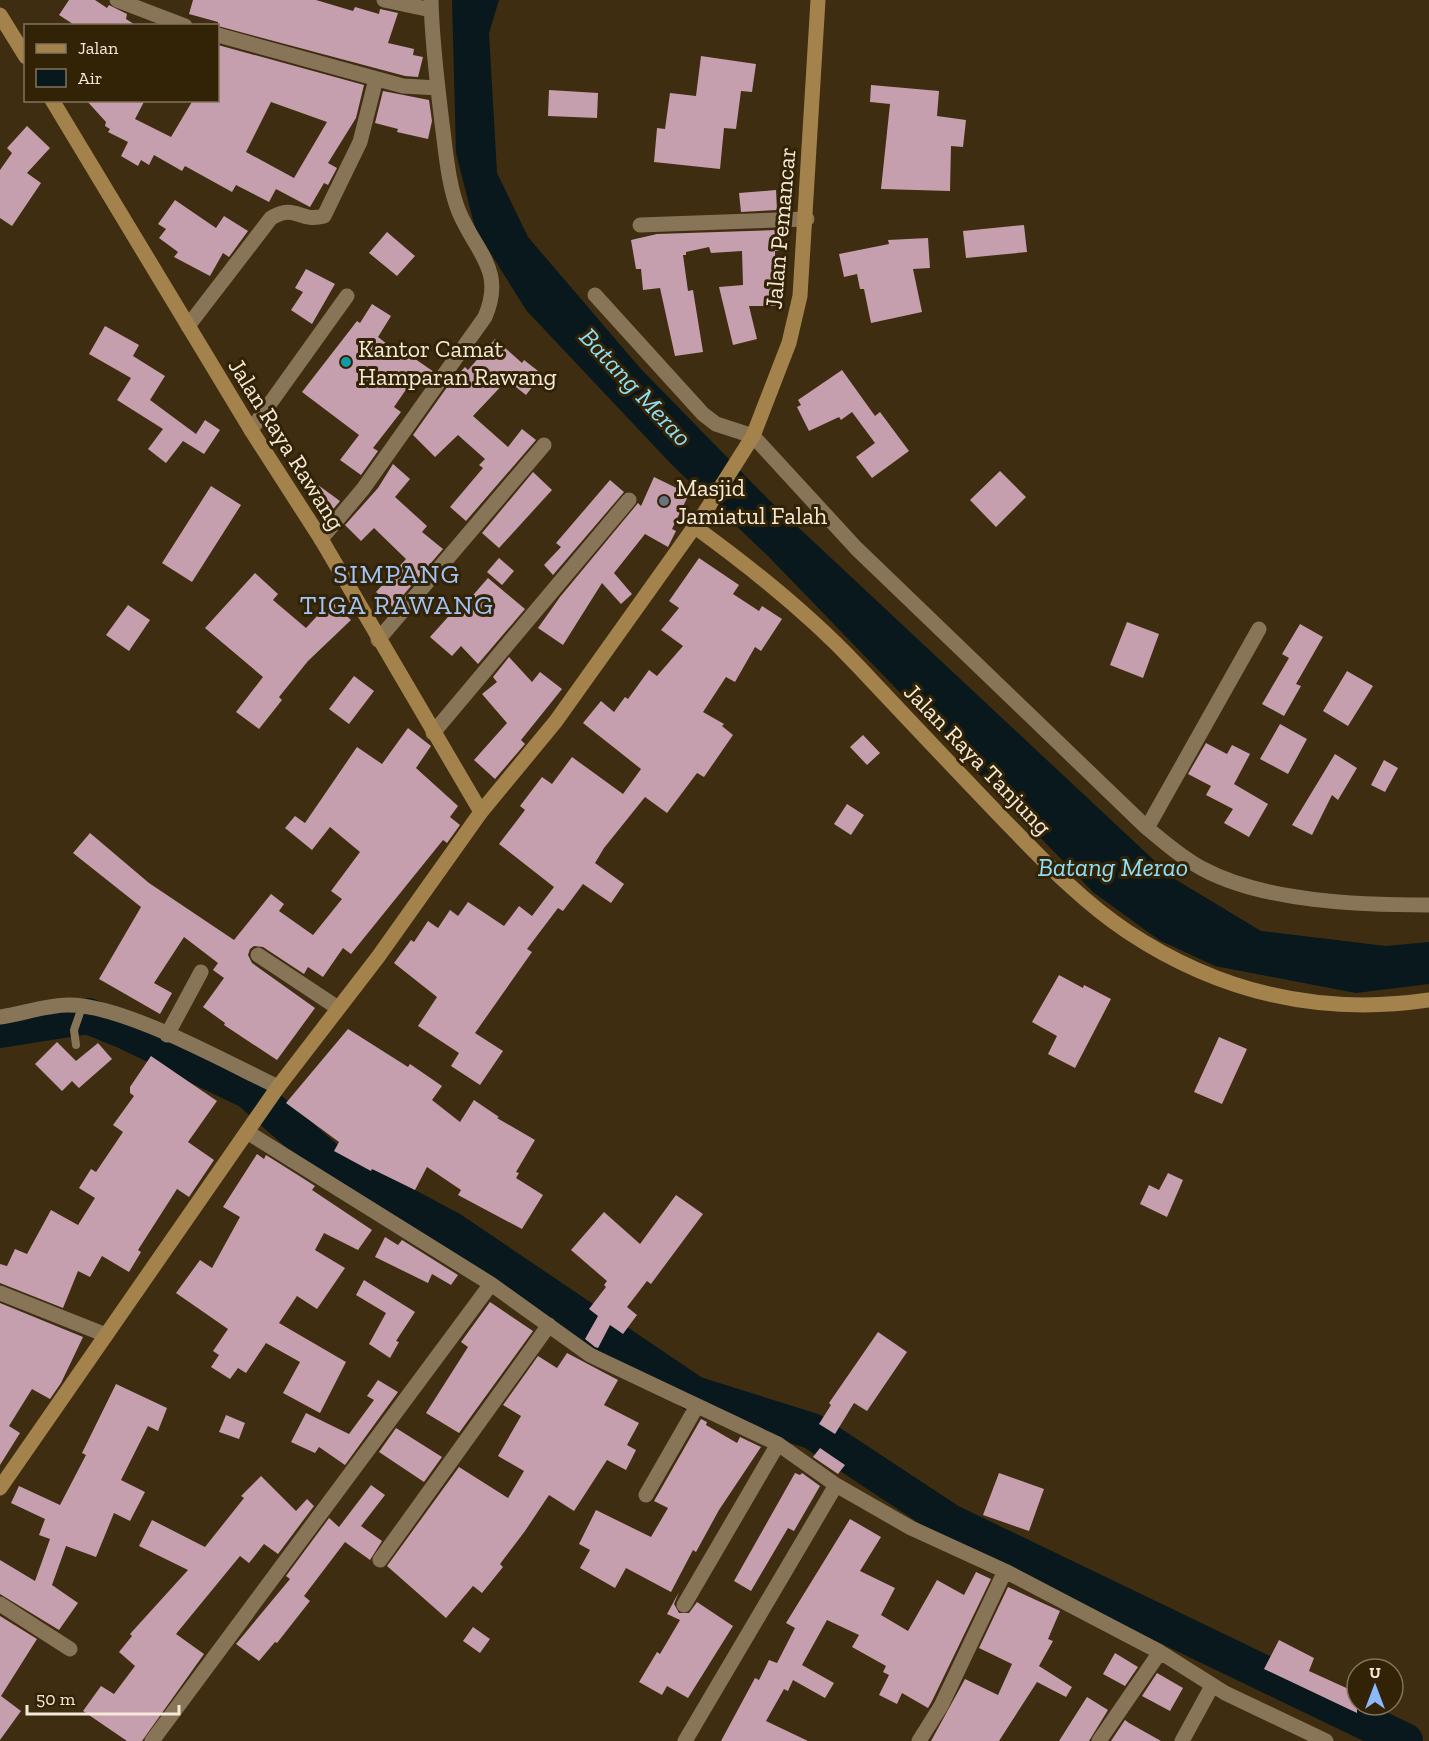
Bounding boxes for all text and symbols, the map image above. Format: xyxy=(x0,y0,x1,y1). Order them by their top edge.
legend xyxy=(24,24,219,102)
text: Jalan xyxy=(78,37,119,59)
text: Air xyxy=(78,67,102,89)
street label: Jalan Pemancar xyxy=(758,146,802,310)
water label: Batang Merao xyxy=(573,321,699,453)
place label: Kantor Camat Hamparan Rawang xyxy=(358,334,557,391)
street label: Jalan Raya Rawang xyxy=(222,353,352,535)
marker: Kantor Camat Hamparan Rawang xyxy=(339,355,353,369)
place label: Masjid Jamiatul Falah xyxy=(676,473,828,530)
marker: Masjid Jamiatul Falah xyxy=(657,494,671,508)
district label: SIMPANG TIGA RAWANG xyxy=(300,558,494,621)
street label: Jalan Raya Tanjung xyxy=(898,677,1058,841)
water label: Batang Merao xyxy=(1038,851,1188,883)
north arrow xyxy=(1345,1657,1405,1717)
text: U xyxy=(1369,1663,1381,1682)
scale bar xyxy=(27,1678,178,1716)
text: 50 m xyxy=(36,1688,76,1710)

